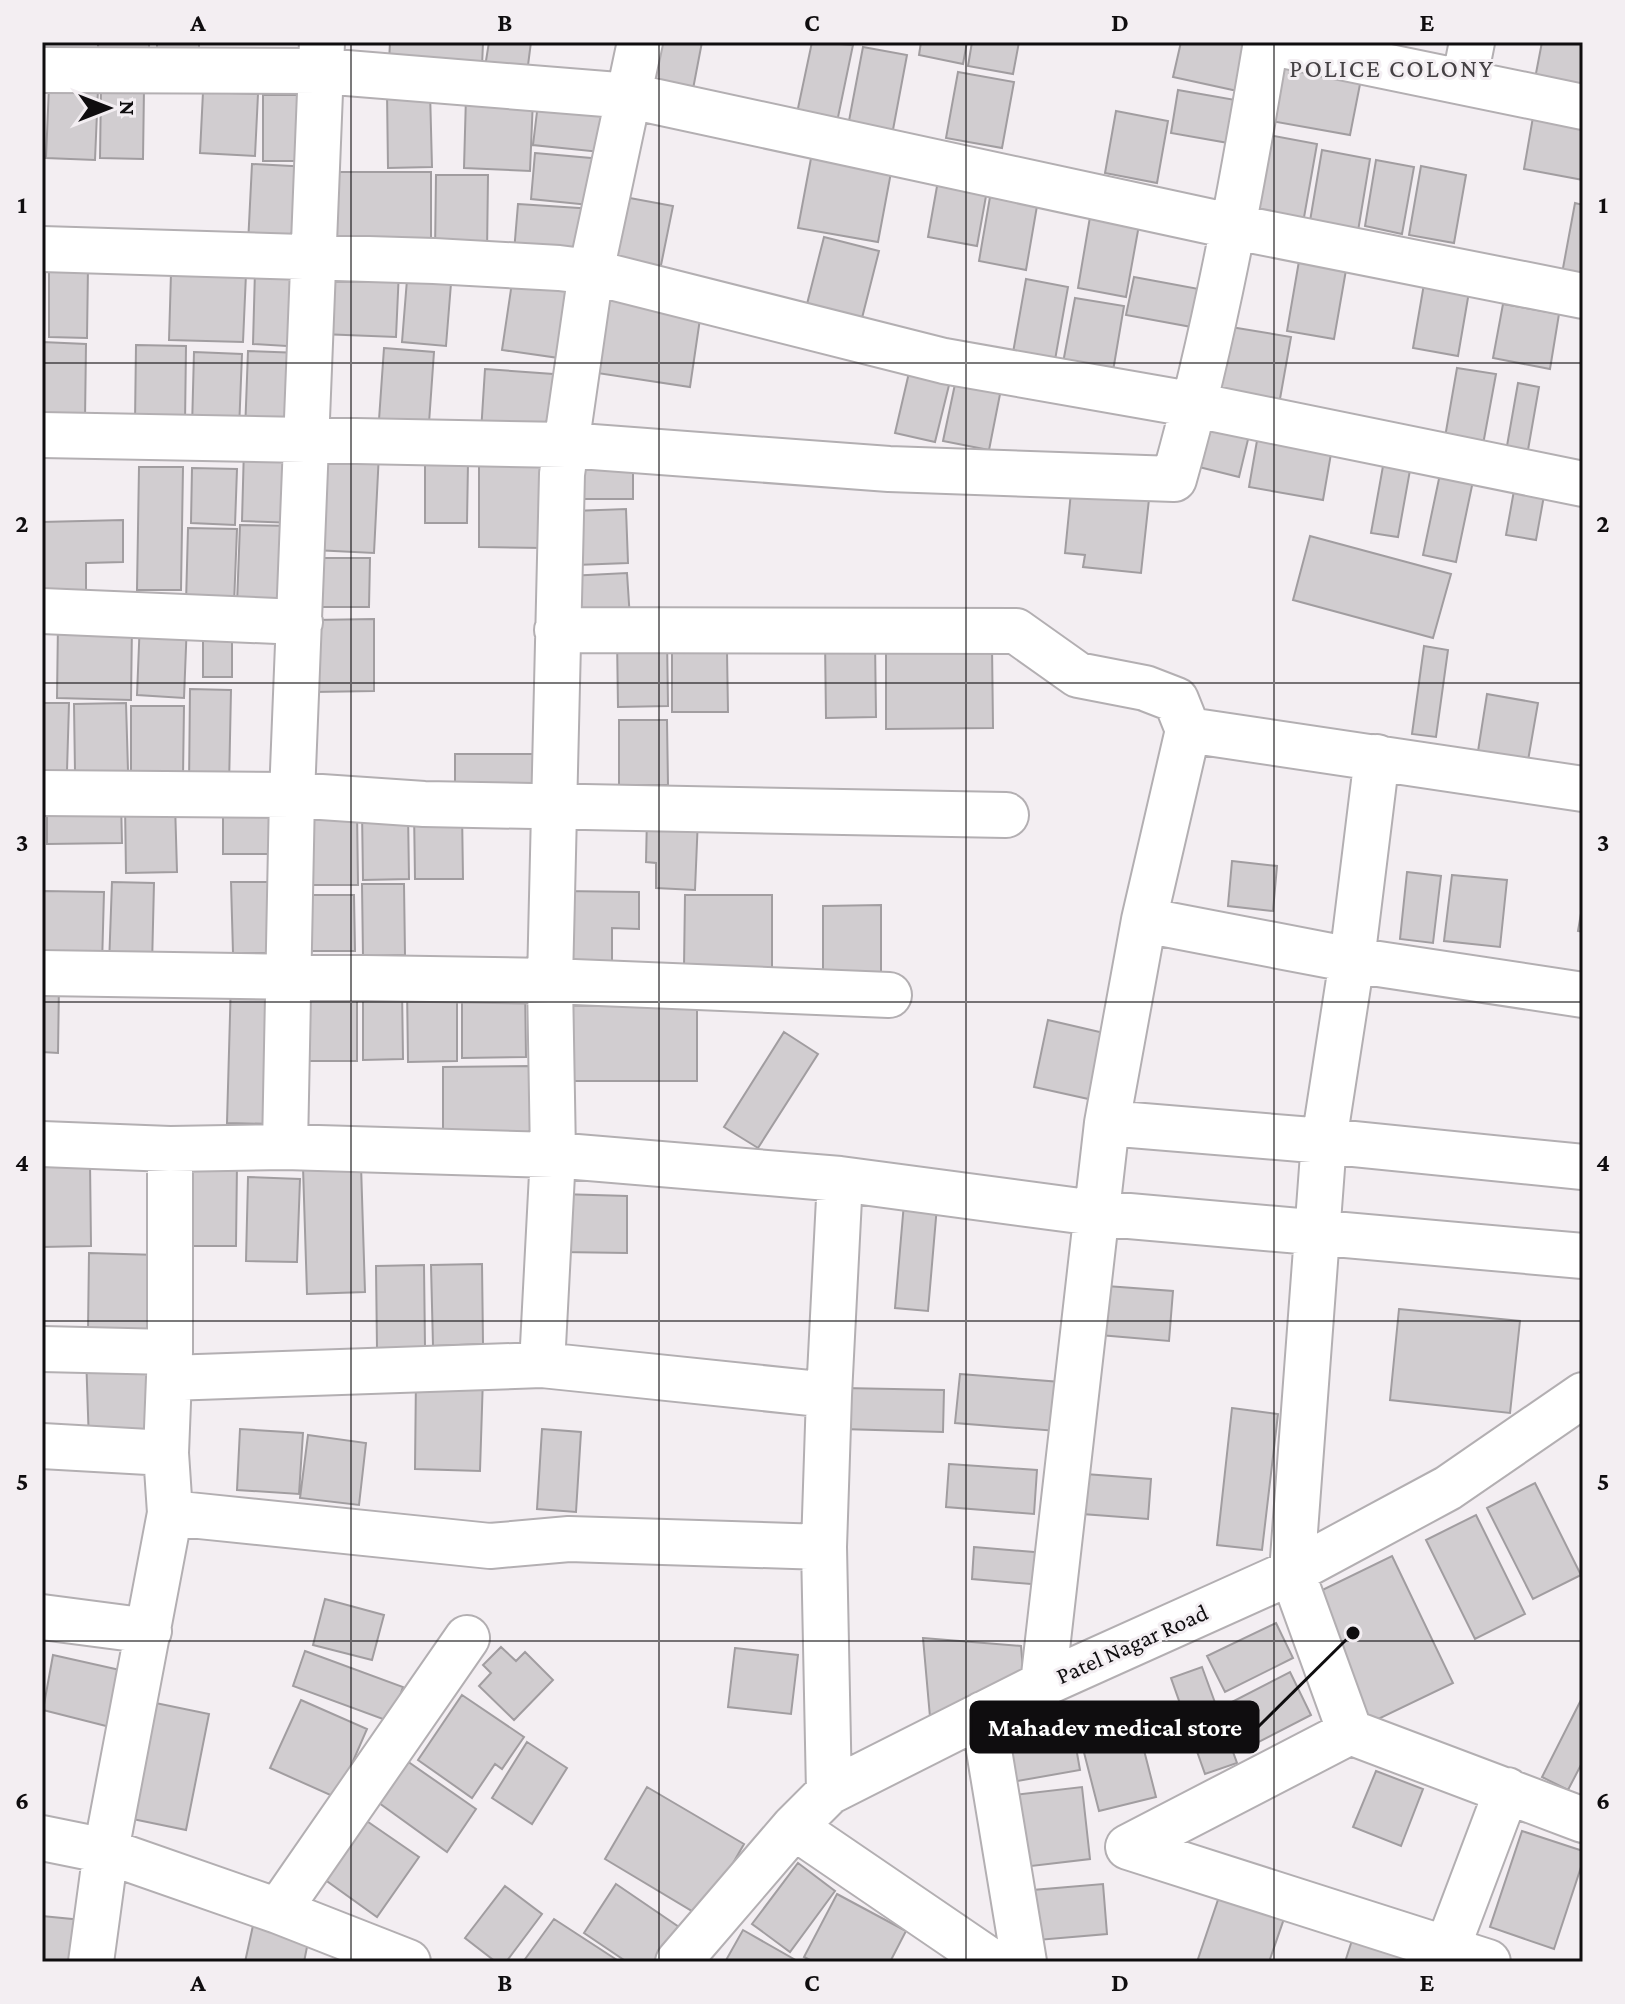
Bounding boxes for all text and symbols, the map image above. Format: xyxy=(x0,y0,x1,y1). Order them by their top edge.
text: A xyxy=(189,8,206,37)
text: B xyxy=(497,8,513,37)
text: C xyxy=(804,8,820,37)
text: D xyxy=(1111,8,1129,37)
text: E xyxy=(1420,8,1435,37)
district label: POLICE COLONY xyxy=(1289,54,1495,83)
north arrow xyxy=(68,68,148,148)
text: N xyxy=(115,101,140,116)
text: 1 xyxy=(17,190,27,219)
text: 1 xyxy=(1598,190,1608,219)
text: 2 xyxy=(15,509,29,538)
text: 2 xyxy=(1596,509,1610,538)
text: 3 xyxy=(16,828,28,857)
text: 3 xyxy=(1597,828,1609,857)
text: 4 xyxy=(15,1148,29,1177)
text: 4 xyxy=(1596,1148,1610,1177)
text: 5 xyxy=(16,1467,28,1496)
text: 5 xyxy=(1597,1467,1609,1496)
street label: Patel Nagar Road xyxy=(1052,1598,1212,1689)
callout: Mahadev medical store xyxy=(971,1702,1258,1752)
text: Mahadev medical store xyxy=(988,1713,1242,1742)
text: 6 xyxy=(15,1786,29,1815)
text: 6 xyxy=(1596,1786,1610,1815)
text: A xyxy=(189,1968,206,1997)
text: B xyxy=(497,1968,513,1997)
text: C xyxy=(804,1968,820,1997)
text: D xyxy=(1111,1968,1129,1997)
text: E xyxy=(1420,1968,1435,1997)

